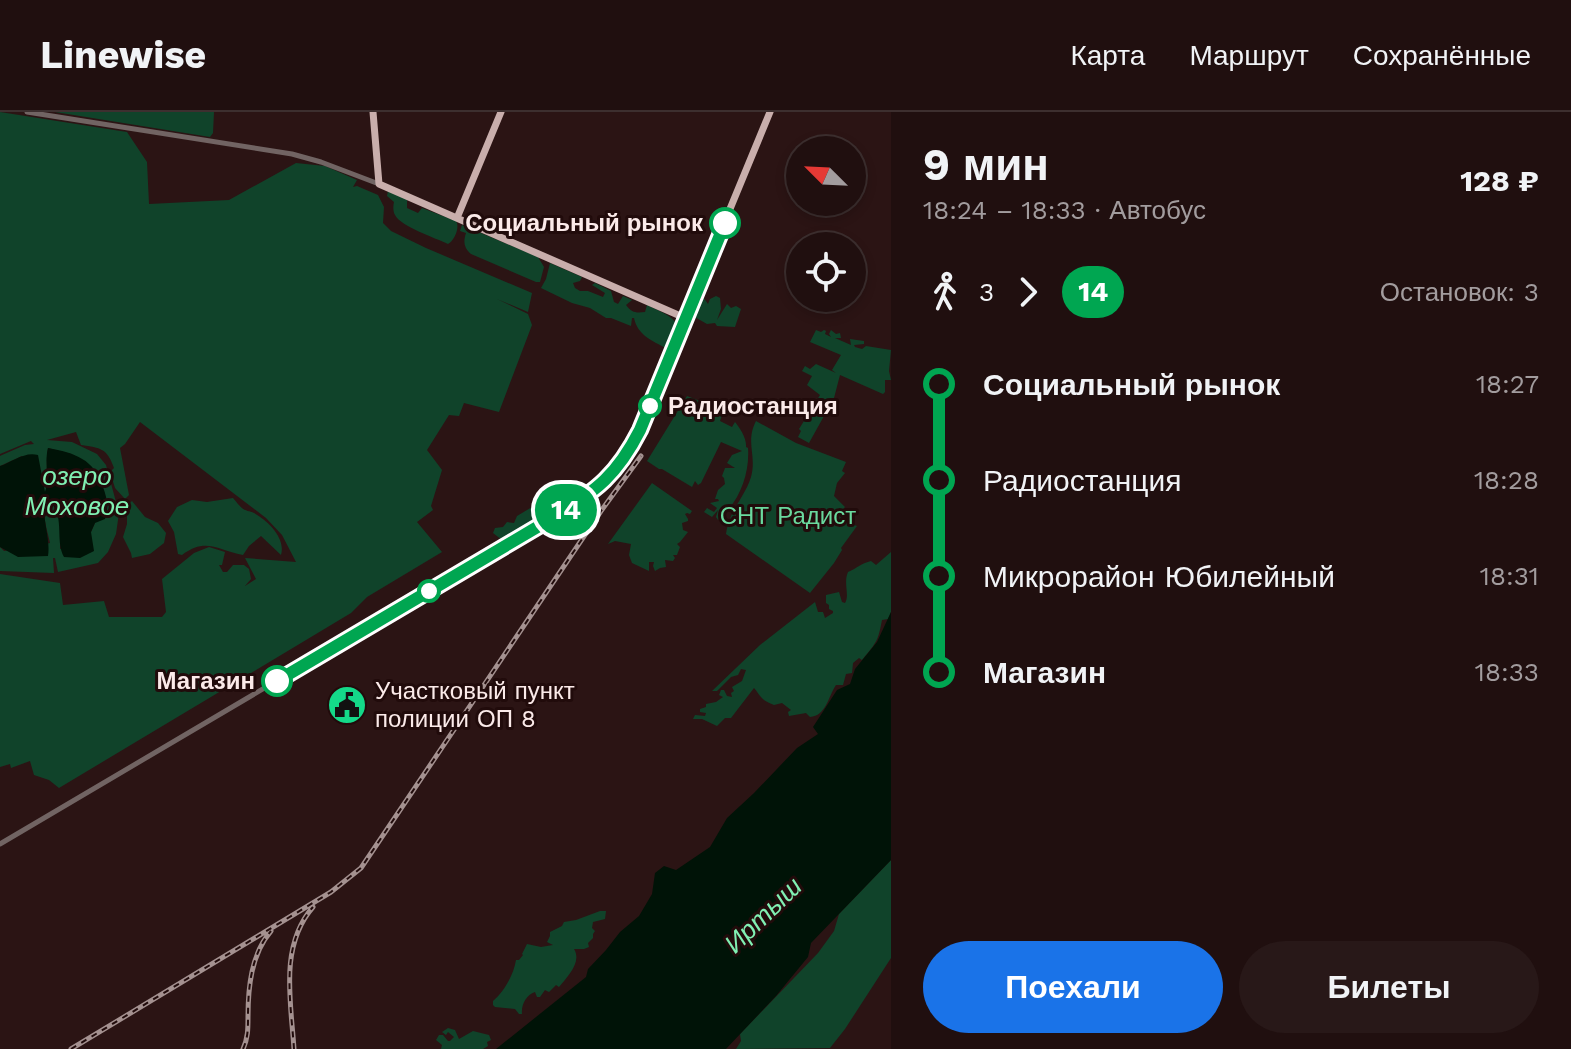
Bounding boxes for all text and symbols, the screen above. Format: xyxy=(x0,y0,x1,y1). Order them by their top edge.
text: Linewise xyxy=(40,33,206,77)
text: Карта xyxy=(1070,39,1145,72)
text: Маршрут xyxy=(1189,39,1309,72)
text: Сохранённые xyxy=(1353,39,1531,72)
north arrow xyxy=(786,136,866,216)
map controls xyxy=(786,136,866,312)
text: 9 мин xyxy=(923,139,1049,191)
text: 128 ₽ xyxy=(1460,163,1539,198)
text: 18:24 – 18:33 · Автобус xyxy=(923,195,1206,225)
marker: Социальный рынок xyxy=(710,208,740,238)
place label: Социальный рынок xyxy=(465,209,704,237)
button: locate xyxy=(786,232,866,312)
icon: walk xyxy=(923,270,967,314)
icon: forward xyxy=(1006,270,1050,314)
text: 14 xyxy=(1078,275,1108,308)
text: 3 xyxy=(979,277,994,307)
text: Остановок: 3 xyxy=(1380,277,1539,307)
text: Социальный рынок xyxy=(983,367,1280,402)
text: 18:27 xyxy=(1476,369,1539,399)
place label: Радиостанция xyxy=(668,392,838,420)
marker: Радиостанция xyxy=(639,395,661,417)
water label: озеро Моховое xyxy=(25,461,129,521)
text: Радиостанция xyxy=(983,463,1182,498)
text: 18:28 xyxy=(1474,465,1539,495)
line badge: 14 xyxy=(530,484,602,536)
text: 14 xyxy=(551,493,581,526)
park label: СНТ Радист xyxy=(720,502,856,530)
text: Микрорайон Юбилейный xyxy=(983,559,1335,594)
text: 18:31 xyxy=(1480,561,1539,591)
unlabelled marker xyxy=(418,580,440,602)
text: Магазин xyxy=(983,655,1106,690)
text: 18:33 xyxy=(1475,657,1539,687)
marker: Магазин xyxy=(262,666,292,696)
place label: Магазин xyxy=(157,667,255,695)
place label: Участковый пункт полиции ОП 8 xyxy=(375,677,575,733)
public building icon: Участковый пункт полиции ОП 8 xyxy=(326,684,368,726)
water label: Иртыш xyxy=(718,871,808,959)
button: Поехали xyxy=(923,941,1223,1033)
button: Билеты xyxy=(1239,941,1539,1033)

